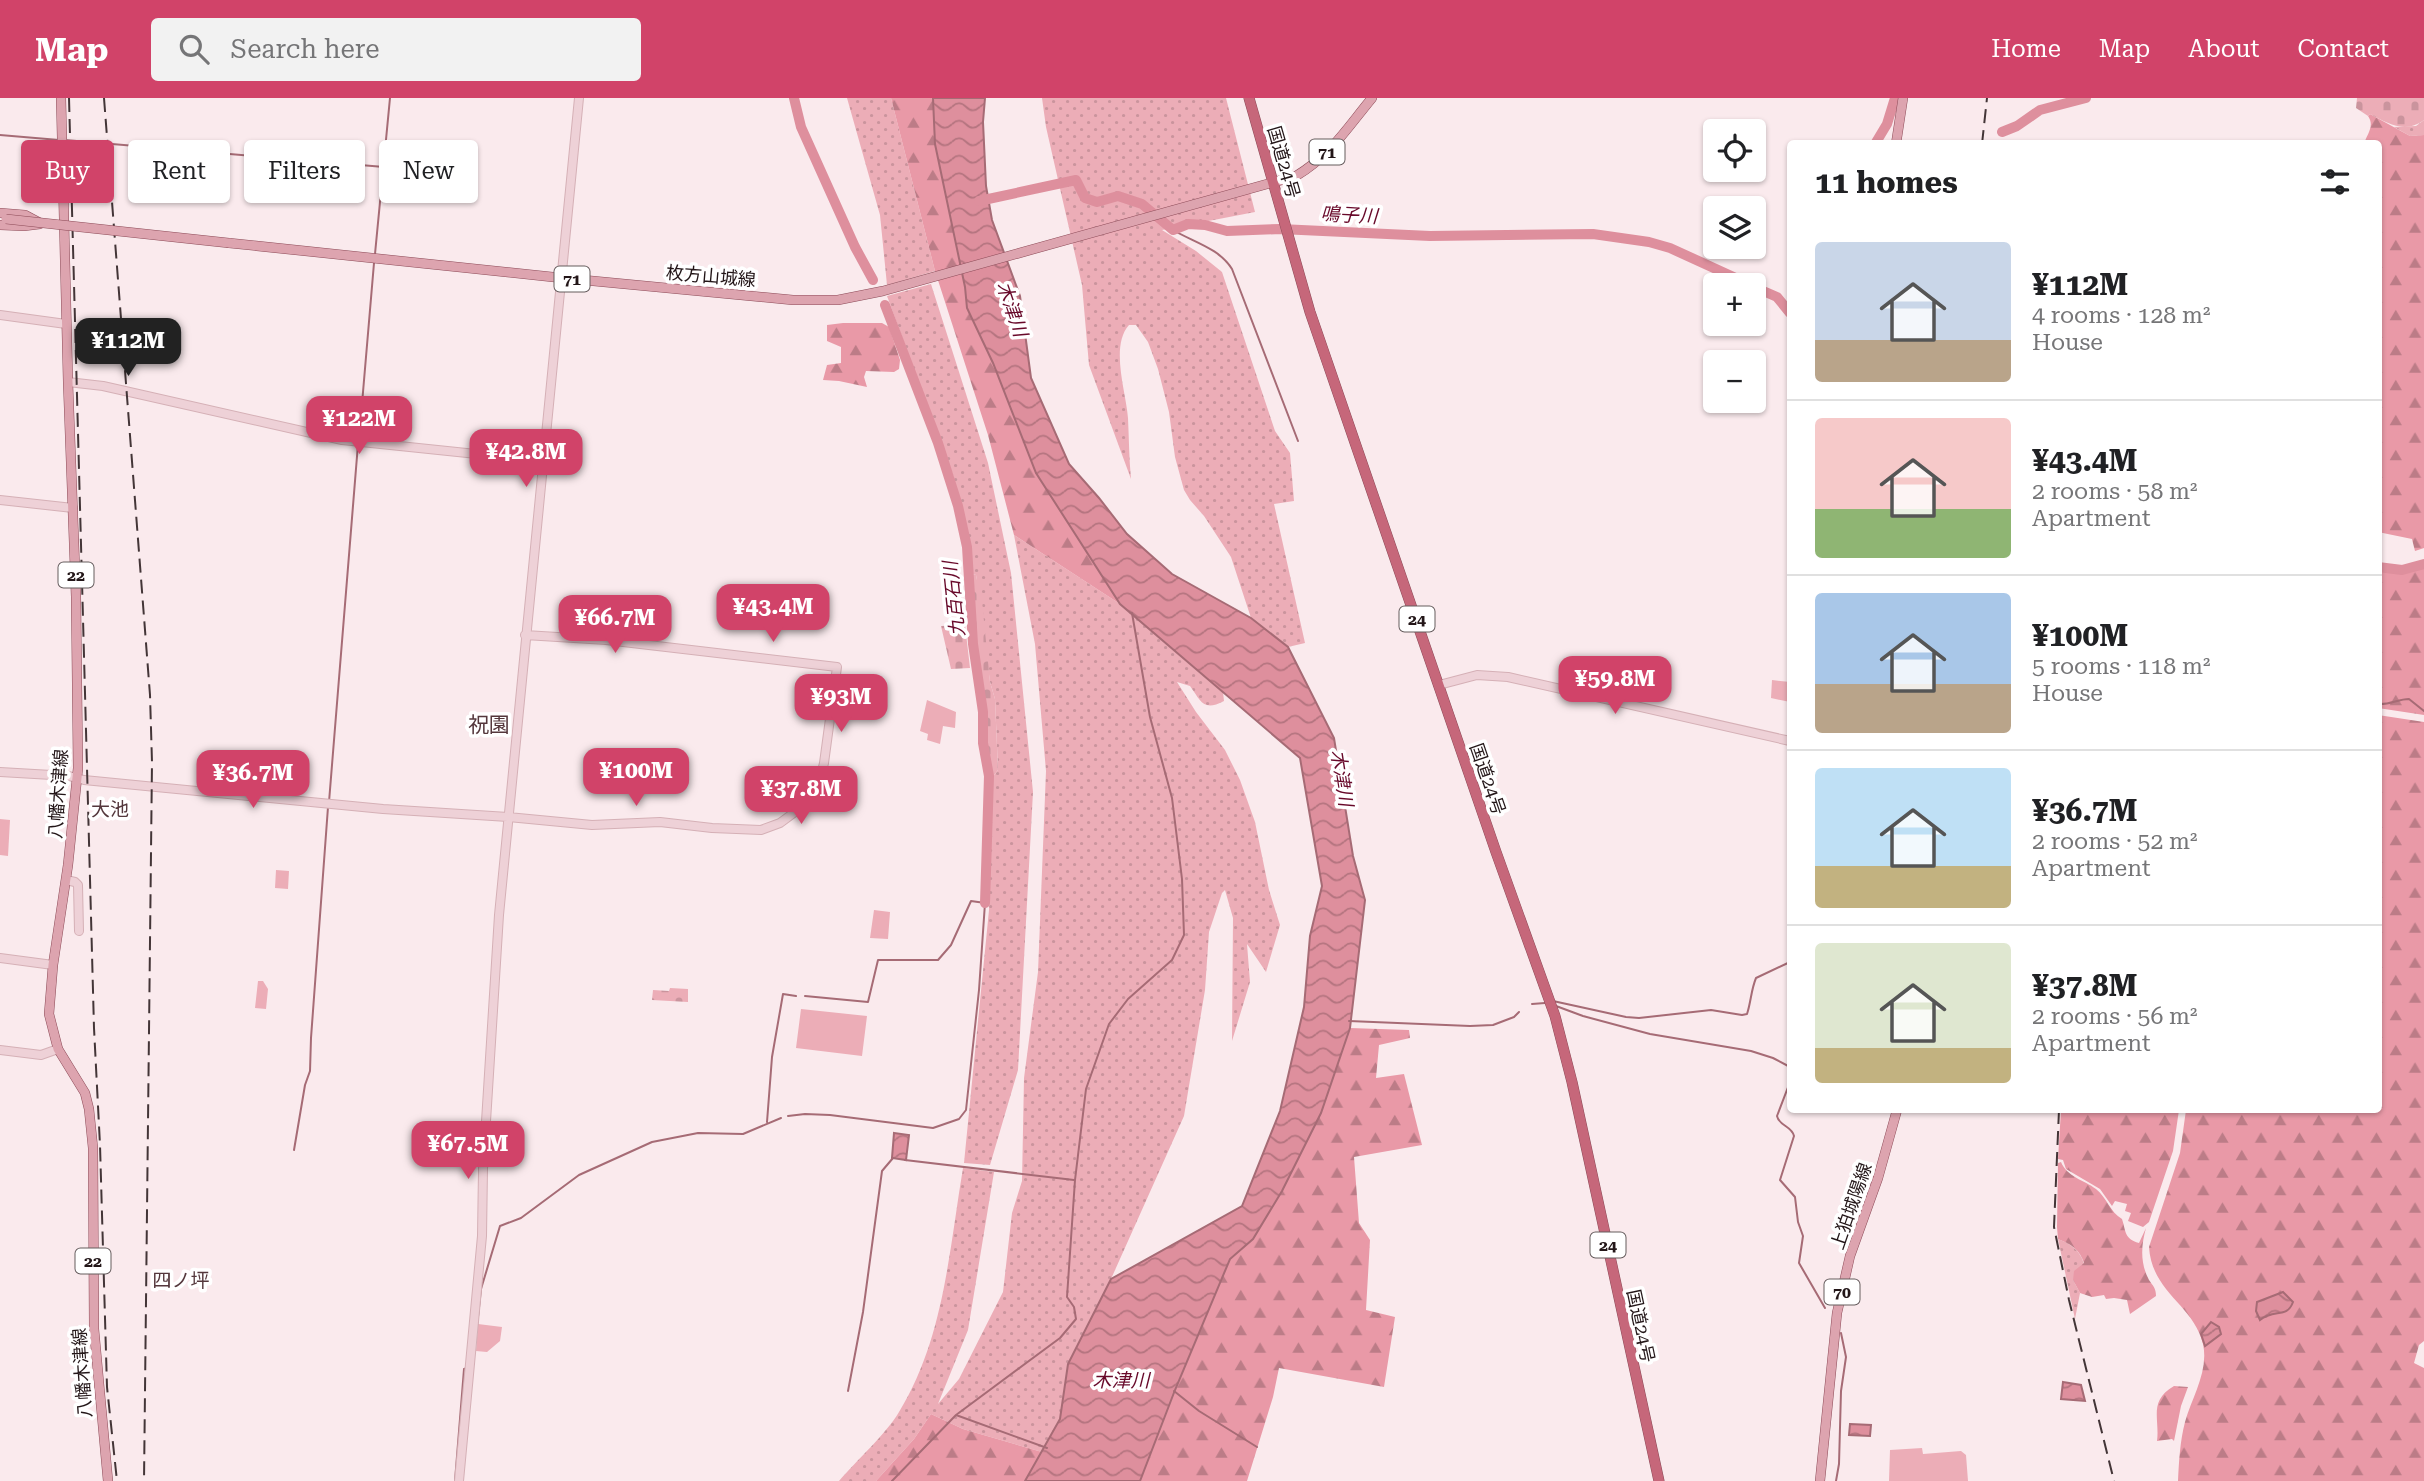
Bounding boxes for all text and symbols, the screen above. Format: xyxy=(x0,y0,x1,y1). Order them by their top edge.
search box xyxy=(151,18,641,81)
text: Map xyxy=(35,30,109,69)
icon: search xyxy=(175,30,213,68)
text: Search here xyxy=(231,34,380,64)
text: Home xyxy=(1991,35,2061,63)
text: Map xyxy=(2099,35,2150,63)
text: About xyxy=(2188,35,2259,63)
text: Contact xyxy=(2297,35,2389,63)
map controls xyxy=(1703,119,1766,413)
button: locate xyxy=(1703,119,1766,182)
street label: 国道24号 xyxy=(1264,123,1304,201)
chip: Buy xyxy=(21,140,114,203)
chip: Rent xyxy=(128,140,230,203)
chip: Filters xyxy=(244,140,365,203)
chip: New xyxy=(379,140,478,203)
road number: 71 xyxy=(1310,140,1344,164)
icon: filters xyxy=(2316,163,2354,201)
text: 11 homes xyxy=(1815,165,1958,200)
button: layers xyxy=(1703,196,1766,259)
water label: 鳴子川 xyxy=(1320,202,1380,228)
street label: 枚方山城線 xyxy=(665,262,757,290)
road number: 71 xyxy=(554,266,590,292)
text: ¥112M xyxy=(2032,267,2128,302)
icon: home xyxy=(1871,270,1955,354)
button: + xyxy=(1703,273,1766,336)
water label: 木津川 xyxy=(992,278,1033,342)
text: 4 rooms · 128 m² xyxy=(2032,302,2210,329)
pin: ¥112M xyxy=(79,318,177,378)
text: ¥112M xyxy=(91,327,165,354)
text: House xyxy=(2032,329,2103,356)
button: − xyxy=(1703,350,1766,413)
pin: ¥122M xyxy=(310,396,408,456)
text: ¥122M xyxy=(322,405,396,432)
pin: ¥42.8M xyxy=(469,430,583,489)
text: ¥42.8M xyxy=(486,438,566,465)
text: ¥43.4M xyxy=(2032,443,2138,478)
icon: home xyxy=(1871,446,1955,530)
text: 2 rooms · 58 m² xyxy=(2032,478,2198,505)
text: Apartment xyxy=(2032,505,2151,532)
water label: 九百石川 xyxy=(938,558,969,638)
road number: 22 xyxy=(58,562,94,588)
pin: ¥43.4M xyxy=(716,584,830,644)
text: ¥43.4M xyxy=(733,593,813,620)
pin: ¥66.7M xyxy=(558,596,672,655)
text: ¥66.7M xyxy=(575,604,655,631)
road number: 24 xyxy=(1400,606,1434,632)
text: ¥100M xyxy=(2032,618,2128,653)
icon: home xyxy=(1871,621,1955,705)
text: 5 rooms · 118 m² xyxy=(2032,653,2210,680)
pin: ¥59.8M xyxy=(1558,656,1672,716)
text: ¥59.8M xyxy=(1575,665,1655,692)
pin: ¥93M xyxy=(800,674,882,734)
text: House xyxy=(2032,680,2103,707)
text: ¥93M xyxy=(811,683,871,710)
district label: 祝園 xyxy=(468,713,510,737)
street label: 国道24号 xyxy=(1466,741,1510,817)
street label: 八幡木津線 xyxy=(44,748,72,840)
pin: ¥100M xyxy=(587,748,685,808)
water label: 木津川 xyxy=(1326,748,1358,810)
pin: ¥36.7M xyxy=(196,750,310,810)
text: ¥100M xyxy=(599,757,673,784)
text: ¥36.7M xyxy=(213,759,293,786)
pin: ¥37.8M xyxy=(744,766,858,826)
text: ¥37.8M xyxy=(761,775,841,802)
text: ¥36.7M xyxy=(2032,793,2138,828)
icon: home xyxy=(1871,796,1955,880)
district label: 大池 xyxy=(91,798,129,821)
text: 2 rooms · 52 m² xyxy=(2032,828,2198,855)
text: Apartment xyxy=(2032,855,2151,882)
text: ¥37.8M xyxy=(2032,968,2138,1003)
icon: home xyxy=(1871,971,1955,1055)
text: 2 rooms · 56 m² xyxy=(2032,1003,2198,1030)
text: Apartment xyxy=(2032,1030,2151,1057)
pin: ¥67.5M xyxy=(411,1122,525,1181)
text: ¥67.5M xyxy=(428,1130,508,1157)
street label: 上狛城陽線 xyxy=(1826,1160,1876,1252)
road number: 24 xyxy=(1590,1232,1626,1258)
road number: 22 xyxy=(76,1248,110,1274)
district label: 四ノ坪 xyxy=(152,1269,210,1292)
road number: 70 xyxy=(1825,1280,1860,1304)
street label: 国道24号 xyxy=(1623,1288,1659,1364)
street label: 八幡木津線 xyxy=(68,1327,96,1419)
water label: 木津川 xyxy=(1092,1369,1151,1392)

